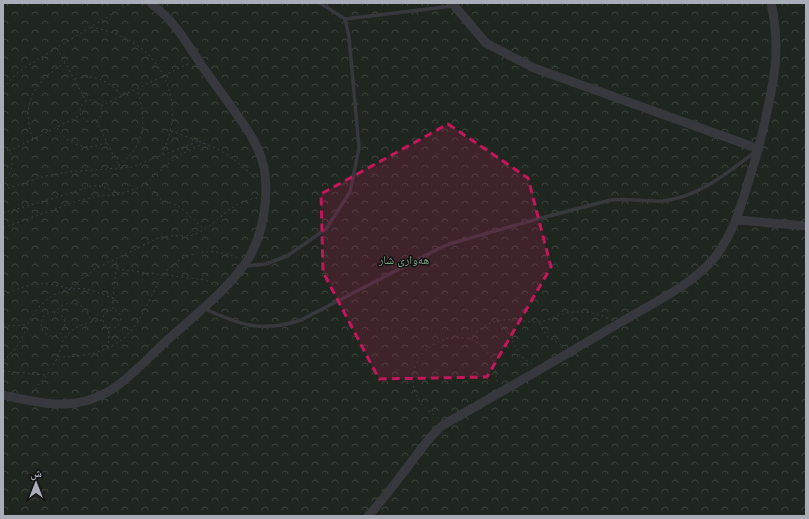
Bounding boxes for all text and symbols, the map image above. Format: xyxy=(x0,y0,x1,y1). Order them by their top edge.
park label: هەواری شار xyxy=(378,253,429,267)
north arrow xyxy=(16,463,56,503)
text: ش xyxy=(30,467,42,481)

